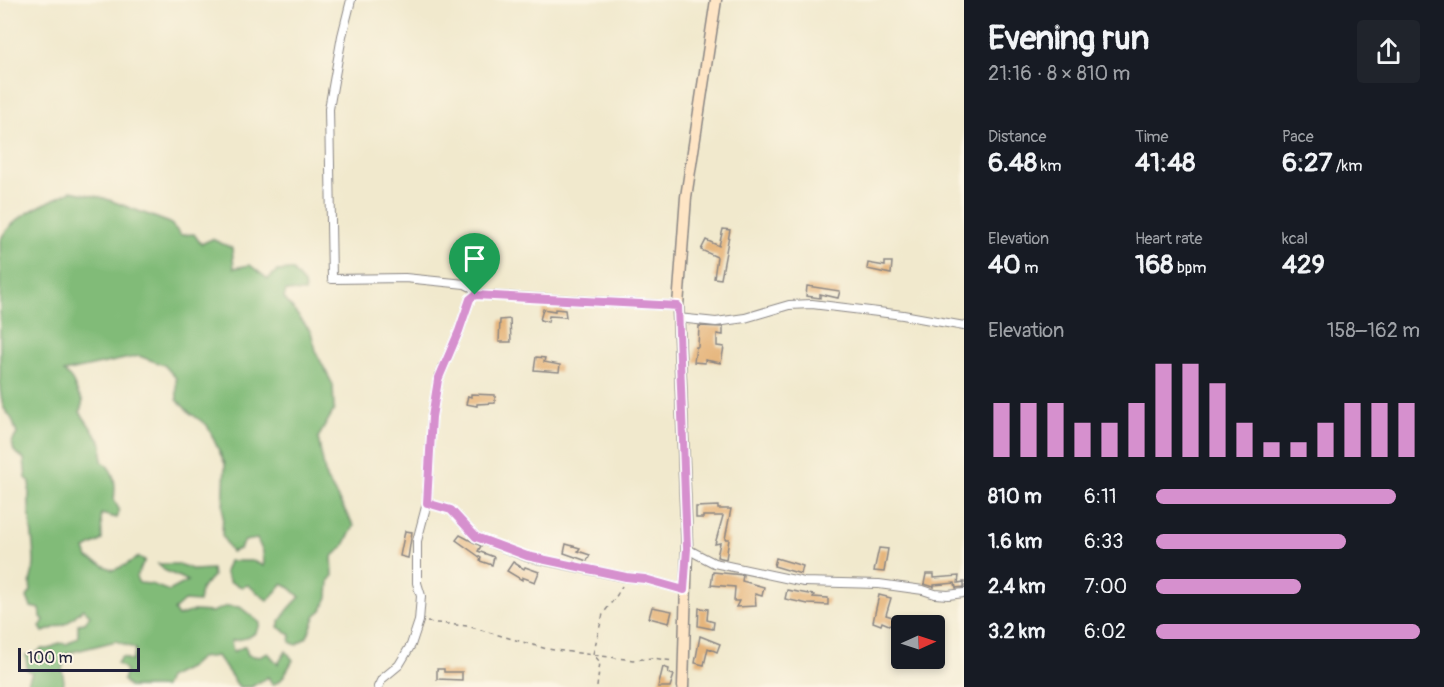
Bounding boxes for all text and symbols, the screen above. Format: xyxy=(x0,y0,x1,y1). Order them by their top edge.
text: Evening run xyxy=(988,18,1149,59)
button: share xyxy=(1357,20,1420,83)
text: 21:16 · 8 × 810 m xyxy=(988,61,1130,86)
text: Distance xyxy=(988,127,1047,147)
text: Time xyxy=(1135,127,1168,147)
text: Pace xyxy=(1282,127,1314,147)
text: 6.48 xyxy=(988,147,1037,179)
text: 41:48 xyxy=(1135,147,1195,179)
text: 6:27 xyxy=(1282,147,1332,179)
text: km xyxy=(1037,156,1061,176)
text: /km xyxy=(1332,156,1362,176)
text: Elevation xyxy=(988,229,1049,249)
text: Heart rate xyxy=(1135,229,1202,249)
text: kcal xyxy=(1282,229,1308,249)
pin xyxy=(449,233,500,295)
icon: arrive xyxy=(458,242,491,275)
text: 40 xyxy=(988,249,1021,281)
text: 168 xyxy=(1135,249,1173,281)
text: 429 xyxy=(1282,249,1325,281)
text: m xyxy=(1021,258,1039,278)
text: bpm xyxy=(1173,258,1207,278)
text: Elevation xyxy=(988,318,1064,343)
text: 158–162 m xyxy=(1327,318,1420,343)
text: 810 m xyxy=(988,484,1042,509)
text: 6:11 xyxy=(1084,484,1117,509)
text: 1.6 km xyxy=(988,529,1042,554)
text: 6:33 xyxy=(1084,529,1123,554)
text: 2.4 km xyxy=(988,574,1046,599)
text: 7:00 xyxy=(1084,574,1127,599)
north arrow xyxy=(891,615,945,669)
map controls xyxy=(891,615,945,669)
text: 3.2 km xyxy=(988,619,1045,644)
text: 6:02 xyxy=(1084,619,1126,644)
scale bar xyxy=(18,645,140,672)
text: 100 m xyxy=(27,648,73,668)

